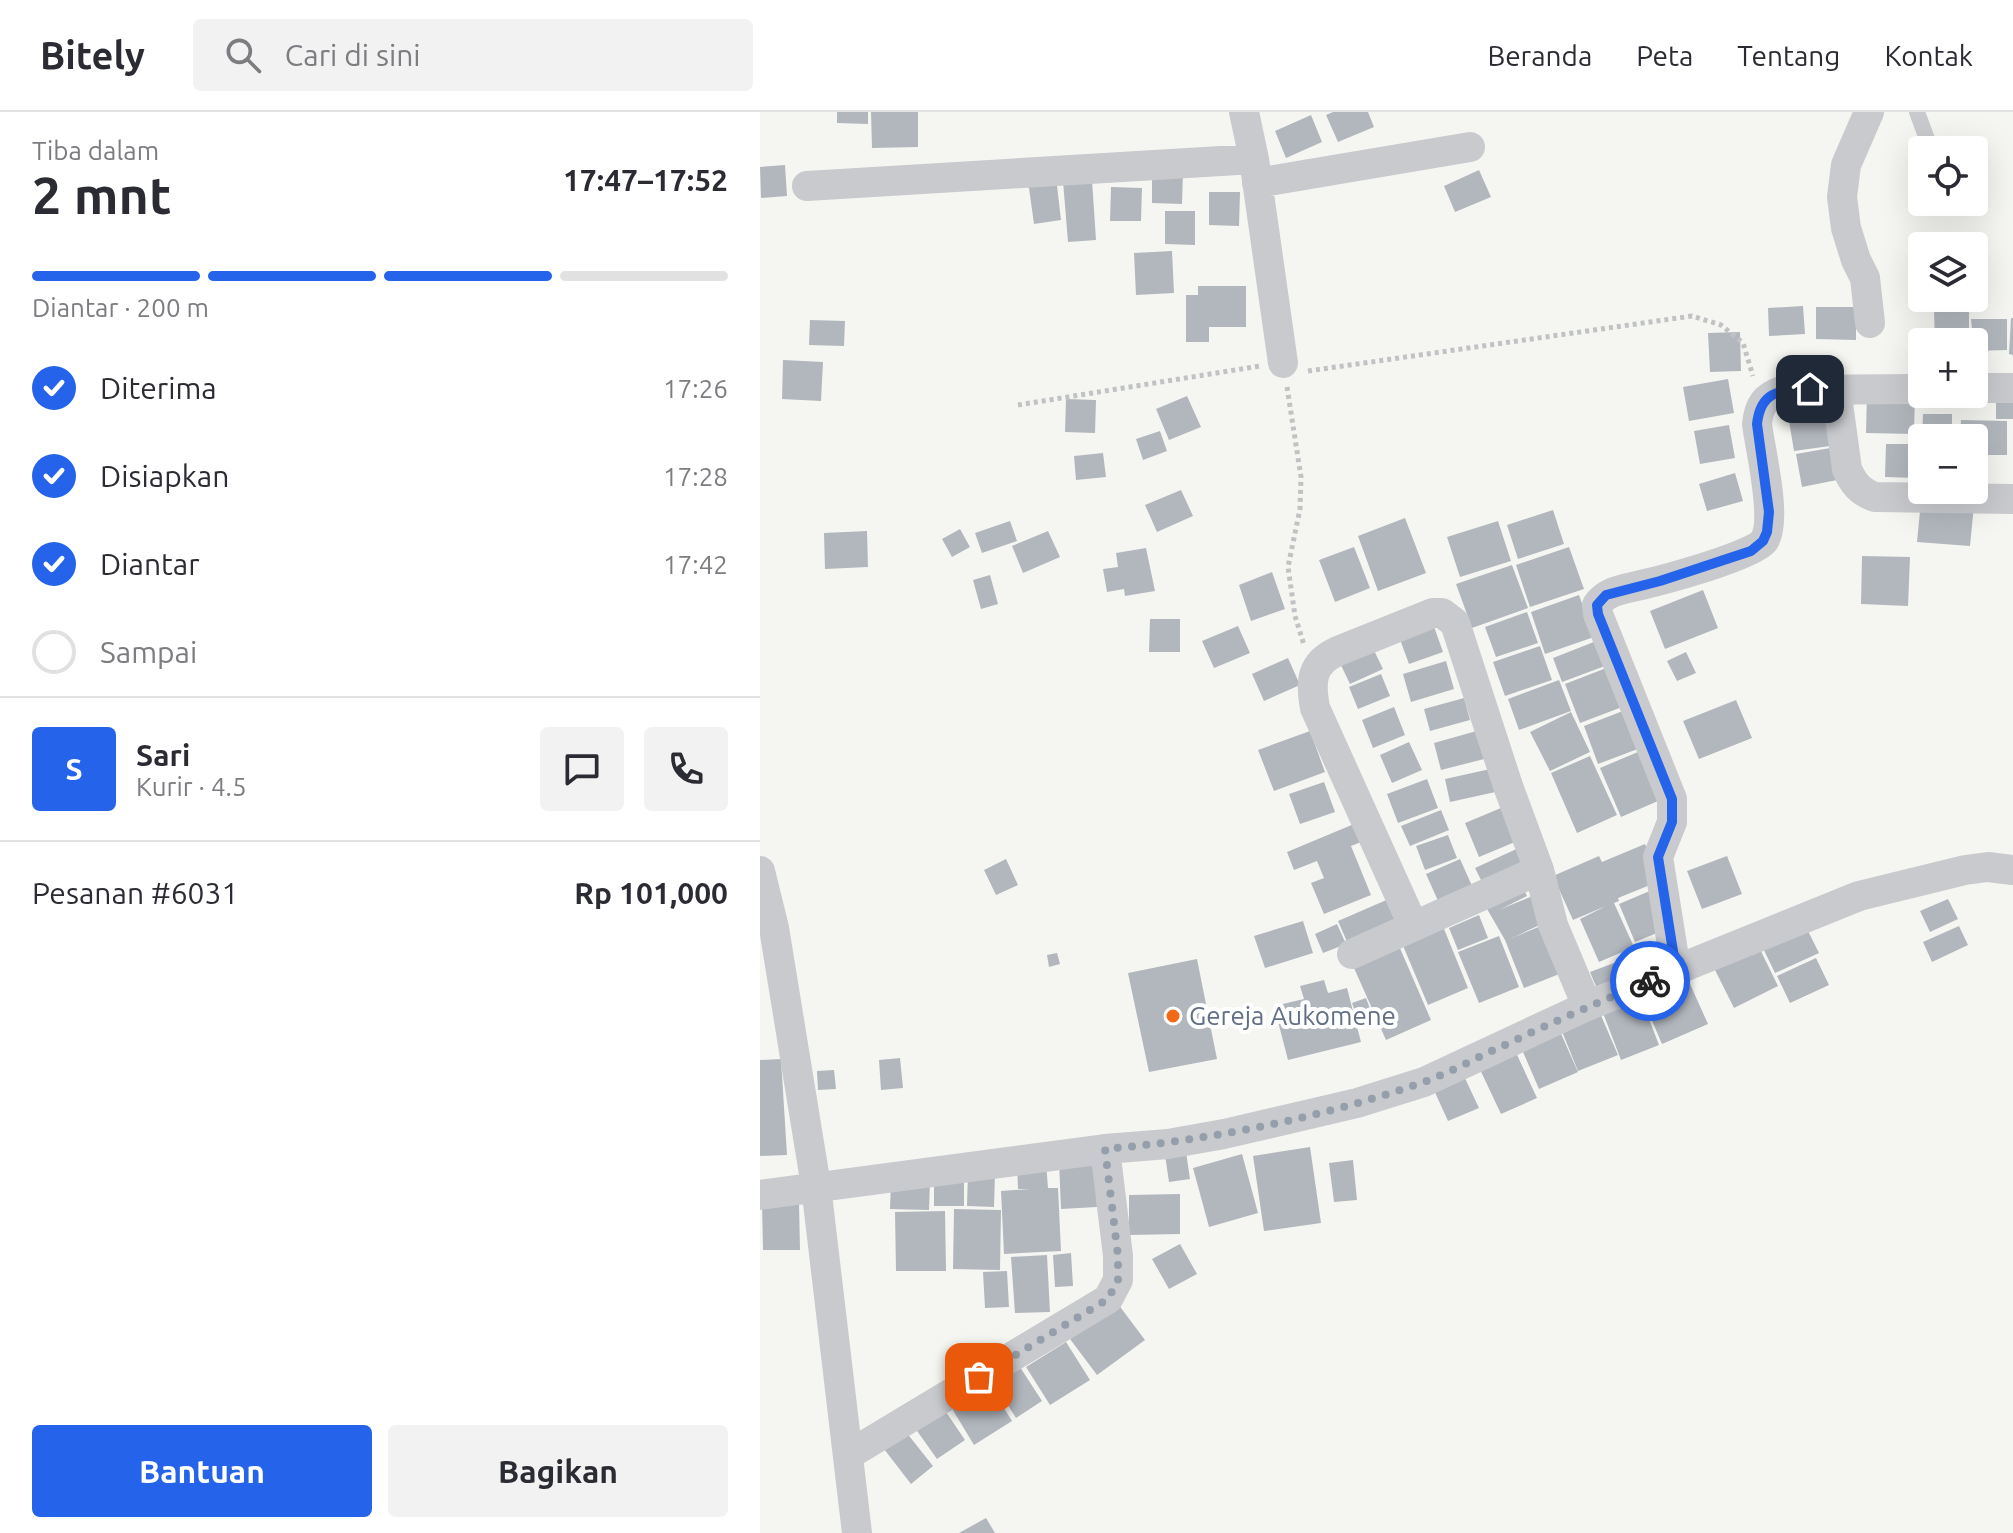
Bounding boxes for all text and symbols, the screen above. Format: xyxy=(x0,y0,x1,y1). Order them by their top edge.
search box xyxy=(193,19,753,91)
icon: search xyxy=(221,33,265,77)
text: Bitely xyxy=(40,34,145,76)
text: Cari di sini xyxy=(285,38,421,72)
text: Beranda xyxy=(1487,40,1592,71)
text: Peta xyxy=(1636,40,1693,71)
text: Tentang xyxy=(1737,40,1840,71)
text: Kontak xyxy=(1884,40,1973,71)
text: Tiba dalam xyxy=(32,136,159,165)
map controls xyxy=(1908,136,1988,504)
button: locate xyxy=(1908,136,1988,216)
text: 17:47–17:52 xyxy=(563,163,728,197)
text: 2 mnt xyxy=(32,166,171,224)
button: layers xyxy=(1908,232,1988,312)
text: Diantar · 200 m xyxy=(32,293,209,322)
button: + xyxy=(1908,328,1988,408)
pin xyxy=(1776,355,1844,423)
icon: check xyxy=(32,366,76,410)
icon: home xyxy=(1788,367,1832,411)
text: Diterima xyxy=(100,371,217,405)
text: 17:26 xyxy=(663,374,728,403)
button: − xyxy=(1908,424,1988,504)
icon: check xyxy=(32,454,76,498)
text: Disiapkan xyxy=(100,459,229,493)
text: 17:28 xyxy=(663,462,728,491)
icon: check xyxy=(32,542,76,586)
text: Diantar xyxy=(100,547,200,581)
text: 17:42 xyxy=(663,550,728,579)
text: Sampai xyxy=(100,635,197,669)
button: chat xyxy=(540,727,624,811)
button: phone xyxy=(644,727,728,811)
text: Sari xyxy=(136,738,190,772)
text: S xyxy=(65,752,83,786)
text: Kurir · 4.5 xyxy=(136,772,247,801)
text: Pesanan #6031 xyxy=(32,876,238,910)
text: Rp 101,000 xyxy=(574,876,728,910)
courier xyxy=(1610,941,1690,1021)
icon: bike xyxy=(1628,959,1672,1003)
place label: Gereja Aukomene xyxy=(1189,1001,1396,1030)
marker: Gereja Aukomene xyxy=(1164,1007,1182,1025)
pin xyxy=(945,1343,1013,1411)
icon: bag xyxy=(957,1355,1001,1399)
button: Bantuan xyxy=(32,1425,372,1517)
button: Bagikan xyxy=(388,1425,728,1517)

